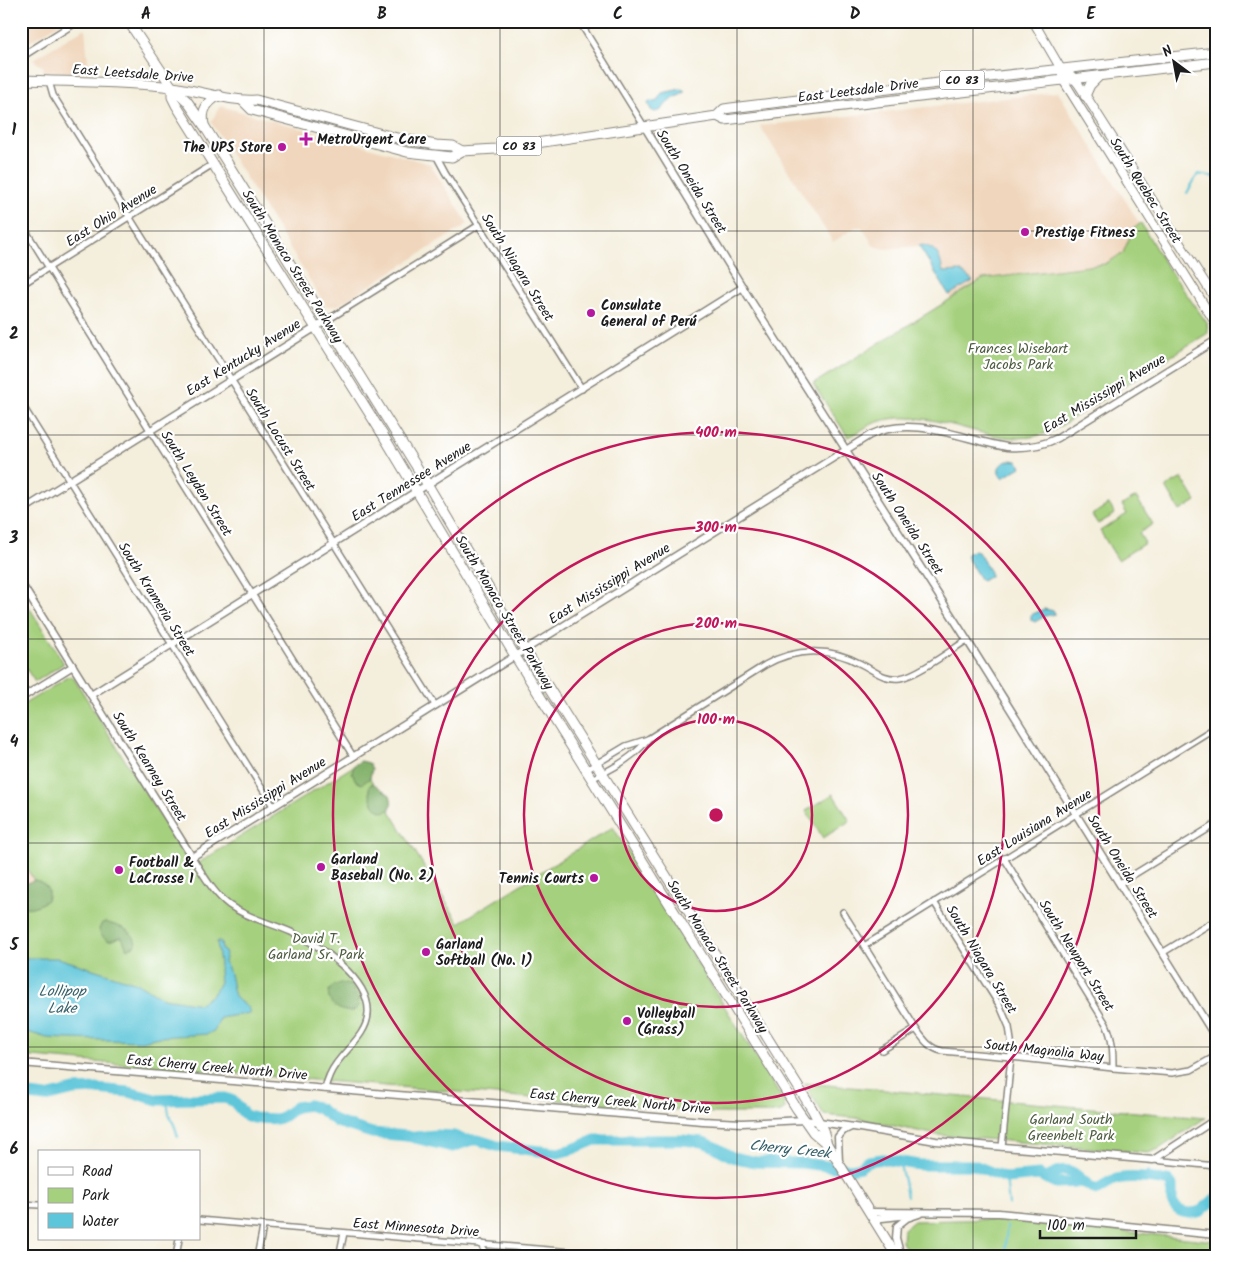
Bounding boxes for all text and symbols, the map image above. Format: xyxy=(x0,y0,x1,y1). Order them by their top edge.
text: A xyxy=(141,2,151,27)
text: B xyxy=(377,2,387,27)
text: C xyxy=(613,2,623,27)
text: D xyxy=(850,2,861,27)
text: E xyxy=(1087,2,1097,27)
north arrow xyxy=(1150,38,1200,88)
text: N xyxy=(1158,40,1177,63)
street label: East Leetsdale Drive xyxy=(72,59,195,89)
road number: CO 83 xyxy=(940,70,984,90)
street label: East Leetsdale Drive xyxy=(796,73,920,109)
text: 1 xyxy=(12,118,17,143)
street label: South Oneida Street xyxy=(650,125,732,238)
place label: MetroUrgent Care xyxy=(317,129,426,151)
marker: MetroUrgent Care xyxy=(299,132,313,146)
street label: South Quebec Street xyxy=(1103,133,1187,249)
road number: CO 83 xyxy=(496,136,542,156)
place label: The UPS Store xyxy=(183,137,272,159)
marker: The UPS Store xyxy=(276,141,288,153)
street label: East Ohio Avenue xyxy=(61,179,162,253)
street label: South Monaco Street Parkway xyxy=(236,185,349,348)
street label: South Niagara Street xyxy=(475,209,560,326)
place label: Prestige Fitness xyxy=(1035,222,1136,244)
marker: Prestige Fitness xyxy=(1019,226,1031,238)
place label: Consulate General of Perú xyxy=(601,295,698,333)
marker: Consulate General of Perú xyxy=(585,307,597,319)
street label: East Kentucky Avenue xyxy=(182,313,306,402)
text: 2 xyxy=(9,322,19,347)
park label: Frances Wisebart Jacobs Park xyxy=(968,338,1069,376)
street label: East Mississippi Avenue xyxy=(1039,348,1171,439)
street label: South Locust Street xyxy=(239,383,321,496)
text: 400 m xyxy=(695,421,737,445)
street label: South Leyden Street xyxy=(155,426,238,541)
street label: East Tennessee Avenue xyxy=(347,436,477,528)
street label: South Oneida Street xyxy=(865,467,949,580)
text: 300 m xyxy=(694,516,737,540)
text: 3 xyxy=(9,526,19,551)
street label: South Monaco Street Parkway xyxy=(449,531,560,695)
street label: East Mississippi Avenue xyxy=(544,537,675,630)
street label: South Krameria Street xyxy=(112,538,201,662)
text: 200 m xyxy=(695,612,737,636)
street label: South Kearney Street xyxy=(106,707,192,826)
text: 100 m xyxy=(697,708,735,732)
text: 4 xyxy=(10,730,19,755)
street label: East Mississippi Avenue xyxy=(200,751,331,844)
street label: East Louisiana Avenue xyxy=(973,783,1097,872)
centre of rings xyxy=(707,806,725,824)
street label: South Oneida Street xyxy=(1081,810,1163,923)
place label: Garland Baseball (No. 2) xyxy=(331,849,434,887)
place label: Football & LaCrosse 1 xyxy=(129,852,195,890)
marker: Garland Baseball (No. 2) xyxy=(315,861,327,873)
marker: Football & LaCrosse 1 xyxy=(113,864,125,876)
place label: Tennis Courts xyxy=(499,868,584,890)
marker: Tennis Courts xyxy=(588,872,600,884)
street label: South Monaco Street Parkway xyxy=(661,875,774,1038)
street label: South Newport Street xyxy=(1033,895,1120,1016)
street label: South Niagara Street xyxy=(940,901,1023,1019)
park label: David T. Garland Sr. Park xyxy=(268,928,365,966)
text: 5 xyxy=(9,933,20,958)
place label: Garland Softball (No. 1) xyxy=(436,934,533,972)
marker: Garland Softball (No. 1) xyxy=(420,946,432,958)
water label: Lollipop Lake xyxy=(38,980,87,1021)
place label: Volleyball (Grass) xyxy=(637,1003,695,1041)
marker: Volleyball (Grass) xyxy=(621,1015,633,1027)
street label: South Magnolia Way xyxy=(983,1034,1105,1068)
street label: East Cherry Creek North Drive xyxy=(126,1049,309,1087)
street label: East Cherry Creek North Drive xyxy=(529,1083,712,1121)
park label: Garland South Greenbelt Park xyxy=(1028,1109,1115,1147)
water label: Cherry Creek xyxy=(748,1134,833,1166)
text: 6 xyxy=(10,1137,19,1162)
legend xyxy=(38,1150,200,1240)
text: Road xyxy=(82,1160,113,1184)
text: Park xyxy=(82,1184,110,1208)
scale bar xyxy=(1040,1208,1136,1240)
text: Water xyxy=(82,1210,119,1234)
street label: East Minnesota Drive xyxy=(352,1213,480,1243)
text: 100 m xyxy=(1047,1214,1085,1238)

